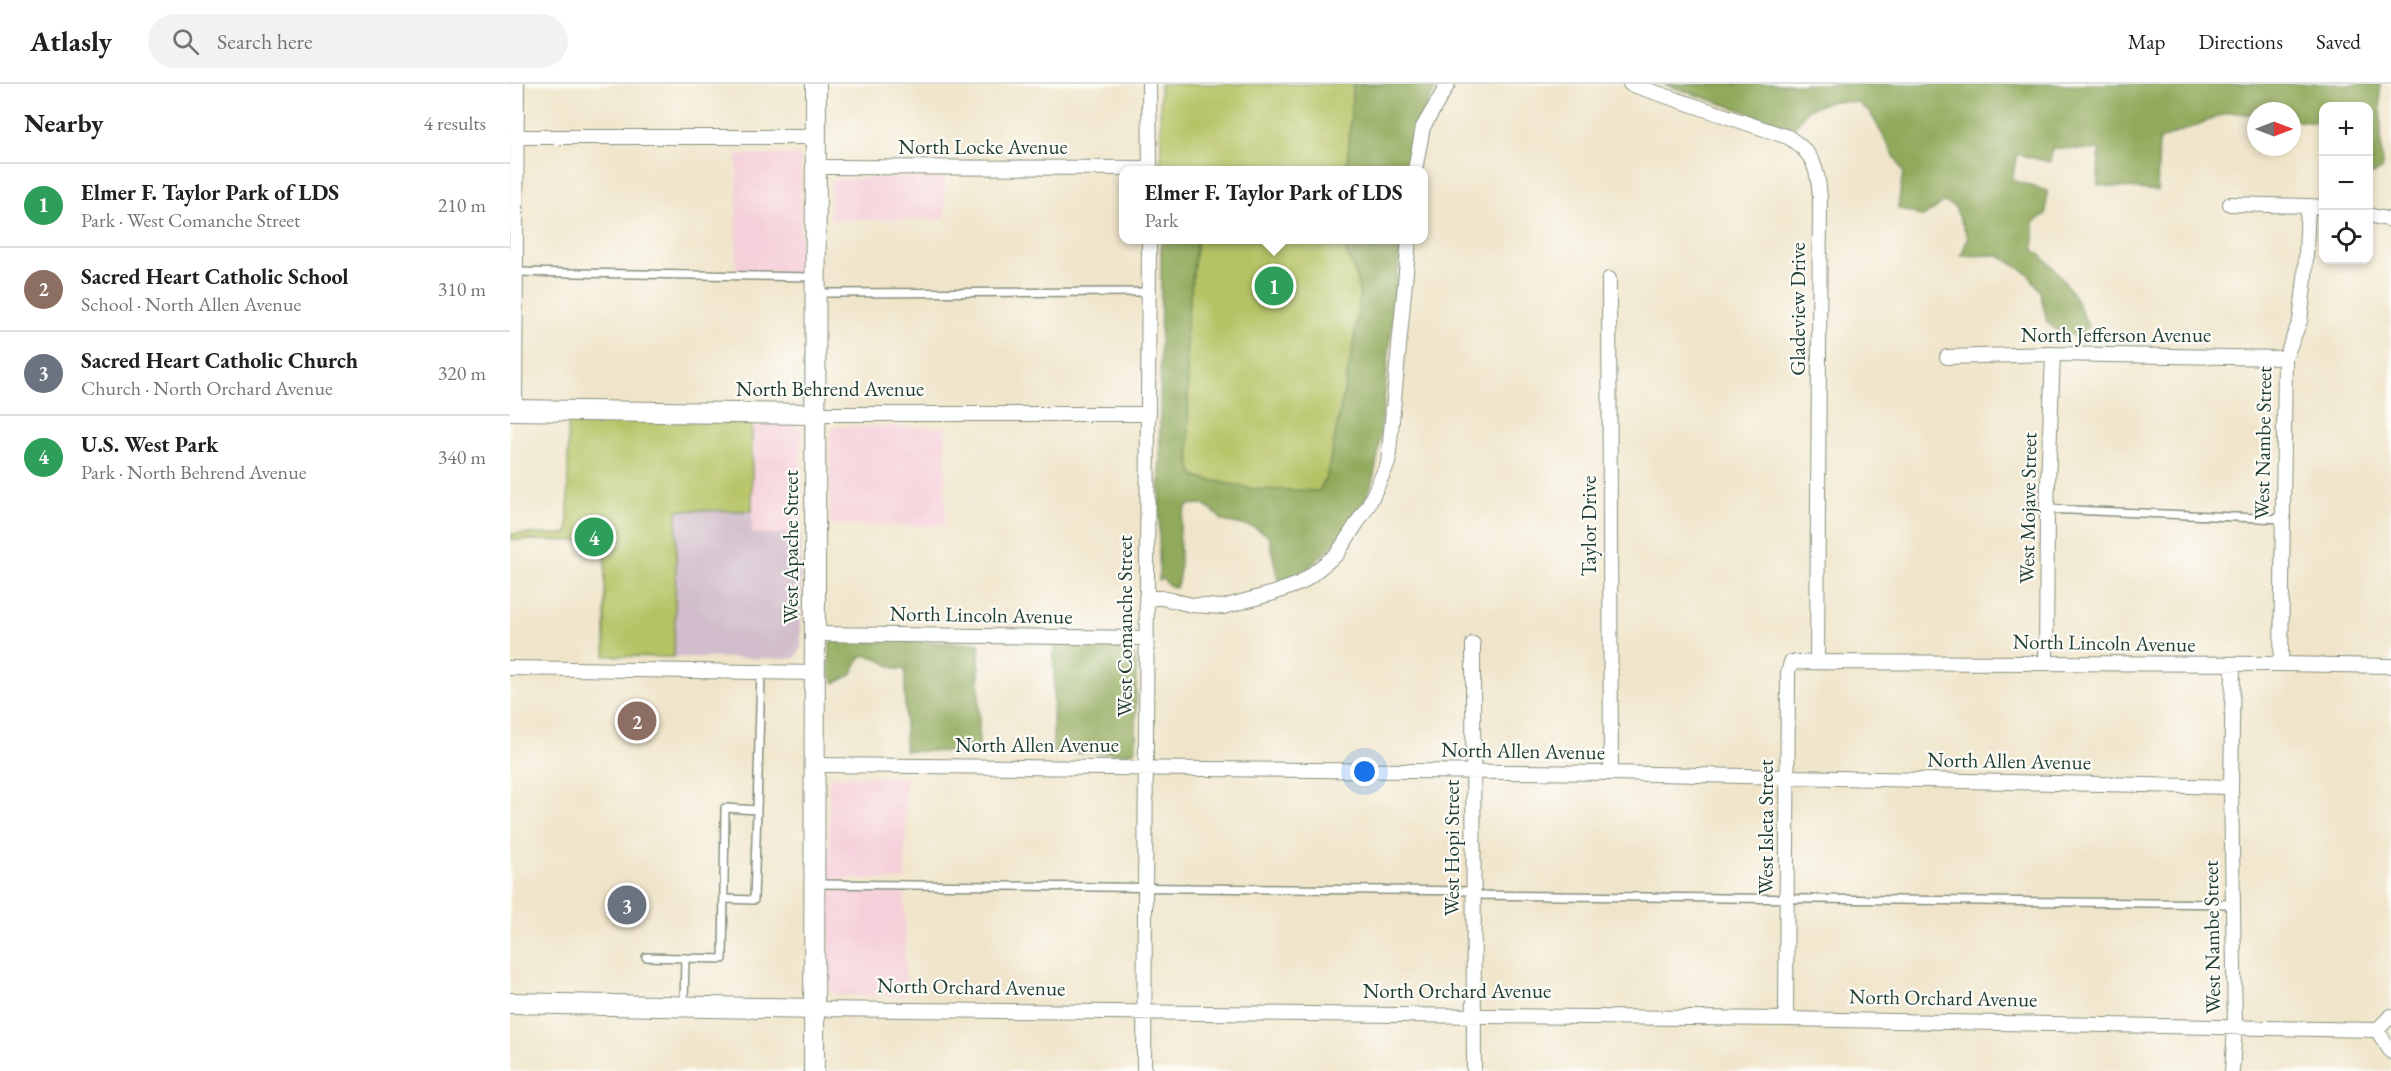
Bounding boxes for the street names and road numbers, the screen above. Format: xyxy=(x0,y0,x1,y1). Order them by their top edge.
street label: North Locke Avenue xyxy=(898,133,1068,160)
street label: Gladeview Drive xyxy=(1784,242,1811,376)
street label: North Jefferson Avenue xyxy=(2021,321,2211,348)
street label: West Nambe Street xyxy=(2248,366,2277,520)
street label: North Behrend Avenue xyxy=(736,375,924,402)
street label: West Mojave Street xyxy=(2013,432,2042,584)
street label: West Apache Street xyxy=(777,470,804,624)
street label: Taylor Drive xyxy=(1575,476,1602,576)
street label: West Comanche Street xyxy=(1111,535,1138,717)
street label: North Lincoln Avenue xyxy=(889,599,1073,630)
street label: North Lincoln Avenue xyxy=(2012,627,2196,658)
street label: North Allen Avenue xyxy=(955,731,1119,758)
street label: North Allen Avenue xyxy=(1441,736,1605,765)
street label: North Allen Avenue xyxy=(1927,746,2091,775)
street label: West Isleta Street xyxy=(1752,759,1779,895)
street label: West Hopi Street xyxy=(1438,779,1465,916)
street label: West Nambe Street xyxy=(2197,860,2226,1014)
street label: North Orchard Avenue xyxy=(877,971,1066,1002)
street label: North Orchard Avenue xyxy=(1363,977,1551,1004)
street label: North Orchard Avenue xyxy=(1849,982,2038,1013)

